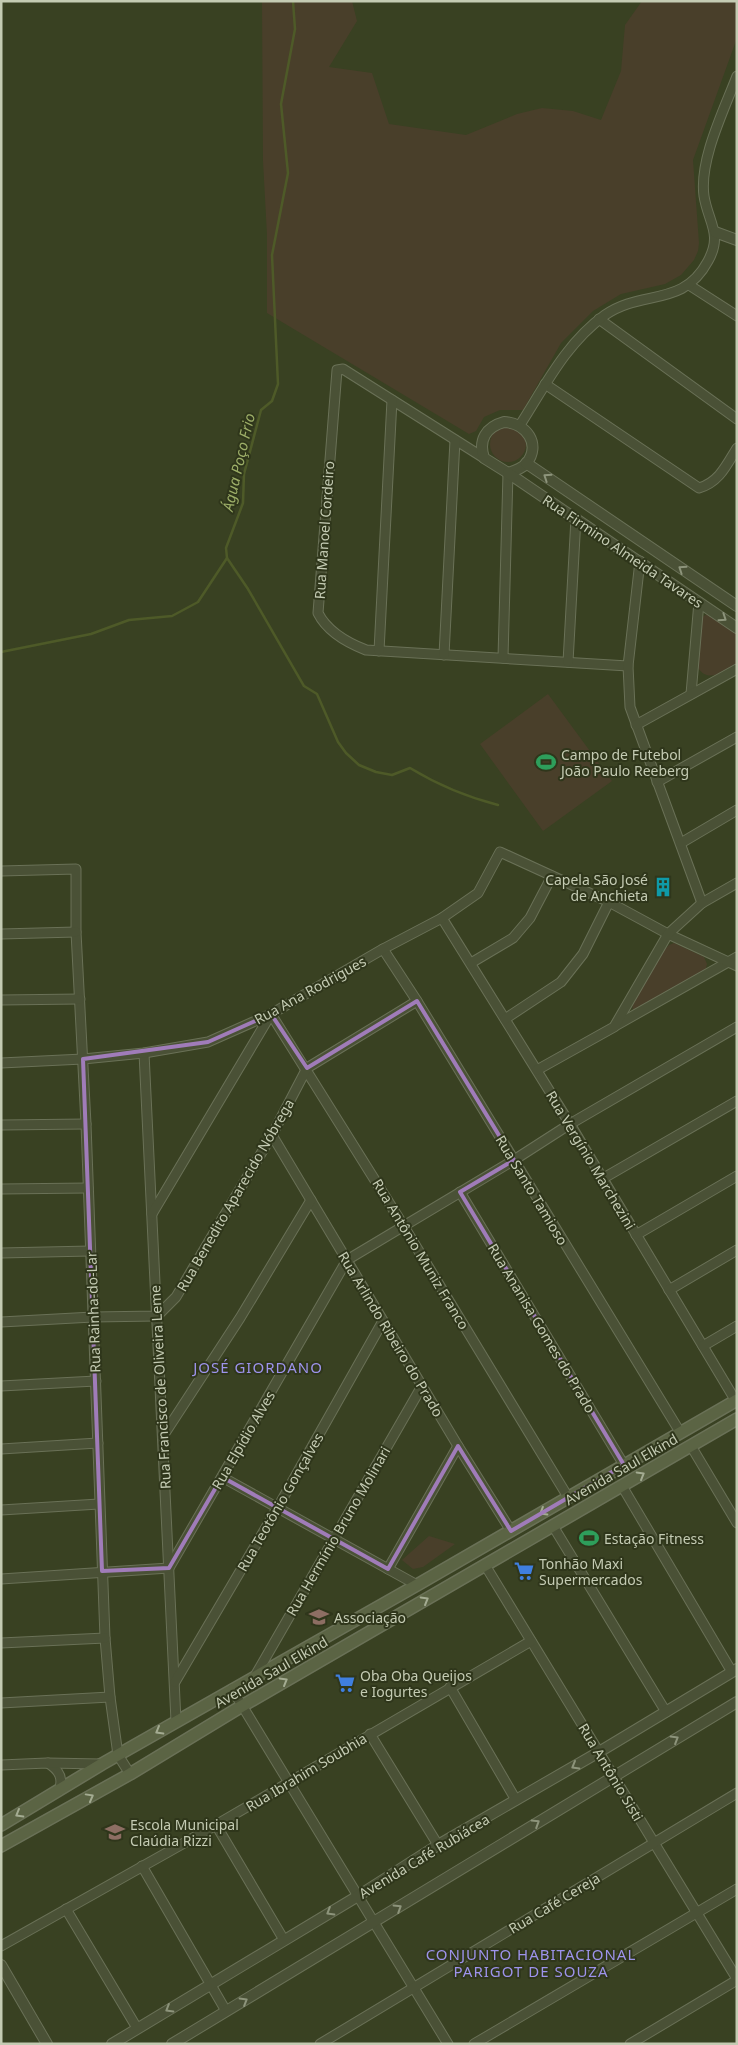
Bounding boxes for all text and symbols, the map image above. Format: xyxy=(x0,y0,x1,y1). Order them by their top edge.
water label: Água Poço Frio xyxy=(217,411,259,514)
street label: Rua Manoel Cordeiro xyxy=(310,460,338,600)
one-way arrow xyxy=(544,474,553,483)
street label: Rua Firmino Almeida Tavares xyxy=(539,490,707,612)
one-way arrow xyxy=(678,565,687,575)
one-way arrow xyxy=(717,612,726,621)
place label: Campo de Futebol João Paulo Reeberg xyxy=(559,745,689,780)
sports icon: Campo de Futebol João Paulo Reeberg xyxy=(535,751,557,773)
place label: Capela São José de Anchieta xyxy=(545,870,648,905)
building icon: Capela São José de Anchieta xyxy=(652,876,674,898)
street label: Rua Ana Rodrigues xyxy=(251,951,370,1029)
street label: Rua Vergínio Marchezini xyxy=(542,1087,640,1233)
street label: Rua Benedito Aparecido Nóbrega xyxy=(172,1095,298,1295)
street label: Rua Santo Tamioso xyxy=(492,1132,572,1248)
street label: Rua Antônio Muniz Franco xyxy=(368,1175,474,1333)
street label: Rua Ananisa Gomes do Prado xyxy=(484,1240,600,1416)
street label: Rua Arlindo Ribeiro do Prado xyxy=(334,1248,448,1420)
street label: Rua Rainha-do-Lar xyxy=(81,1251,105,1373)
street label: Rua Francisco de Oliveira Leme xyxy=(145,1284,175,1489)
district label: JOSÉ GIORDANO xyxy=(191,1357,323,1377)
street label: Rua Elpídio Alves xyxy=(207,1387,279,1493)
street label: Rua Teotônio Gonçalves xyxy=(232,1429,328,1575)
street label: Avenida Saul Elkind xyxy=(561,1429,681,1509)
street label: Rua Hermínio Bruno Molinari xyxy=(282,1443,394,1619)
one-way arrow xyxy=(636,1471,645,1481)
one-way arrow xyxy=(540,1505,549,1515)
sports icon: Estação Fitness xyxy=(578,1527,600,1549)
place label: Estação Fitness xyxy=(604,1529,704,1548)
place label: Tonhão Maxi Supermercados xyxy=(539,1554,643,1589)
supermarket icon: Tonhão Maxi Supermercados xyxy=(513,1560,535,1582)
one-way arrow xyxy=(419,1596,428,1606)
school or university icon: Associação xyxy=(308,1606,330,1628)
place label: Associação xyxy=(334,1608,406,1627)
street label: Avenida Saul Elkind xyxy=(211,1632,331,1712)
place label: Oba Oba Queijos e Iogurtes xyxy=(360,1666,472,1701)
supermarket icon: Oba Oba Queijos e Iogurtes xyxy=(334,1672,356,1694)
one-way arrow xyxy=(279,1678,288,1688)
street label: Rua Antônio Sisti xyxy=(574,1720,648,1824)
one-way arrow xyxy=(155,1725,164,1735)
street label: Rua Ibrahim Soubhia xyxy=(242,1728,370,1816)
one-way arrow xyxy=(670,1735,679,1745)
one-way arrow xyxy=(571,1760,580,1770)
one-way arrow xyxy=(84,1793,93,1803)
one-way arrow xyxy=(16,1808,25,1818)
street label: Avenida Café Rubiácea xyxy=(355,1809,493,1903)
place label: Escola Municipal Claúdia Rizzi xyxy=(130,1815,239,1850)
one-way arrow xyxy=(531,1820,540,1830)
school or university icon: Escola Municipal Claúdia Rizzi xyxy=(104,1821,126,1843)
street label: Rua Café Cereja xyxy=(505,1868,603,1938)
one-way arrow xyxy=(392,1905,401,1915)
one-way arrow xyxy=(327,1906,336,1916)
district label: CONJUNTO HABITACIONAL PARIGOT DE SOUZA xyxy=(426,1944,636,1981)
one-way arrow xyxy=(238,1997,247,2007)
one-way arrow xyxy=(165,2003,174,2013)

